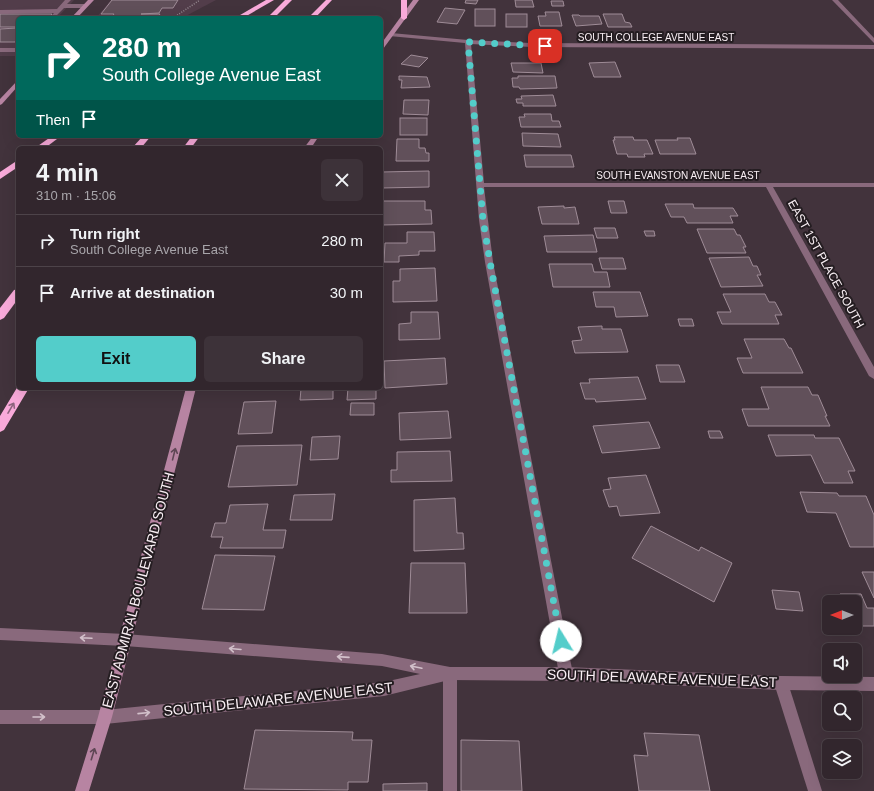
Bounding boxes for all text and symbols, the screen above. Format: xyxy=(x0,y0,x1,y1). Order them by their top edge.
pin xyxy=(528,29,562,63)
icon: right xyxy=(36,32,88,84)
text: 280 m xyxy=(102,32,181,63)
street label: SOUTH COLLEGE AVENUE EAST xyxy=(578,32,734,43)
icon: arrive xyxy=(534,35,556,57)
text: South College Avenue East xyxy=(102,65,321,85)
icon: arrive xyxy=(78,108,100,130)
text: Then xyxy=(36,111,70,128)
text: 4 min xyxy=(36,159,99,186)
button: close xyxy=(321,159,363,201)
street label: SOUTH EVANSTON AVENUE EAST xyxy=(596,170,760,181)
text: 310 m · 15:06 xyxy=(36,188,116,203)
street label: EAST 1ST PLACE SOUTH xyxy=(785,198,867,330)
text: Turn right xyxy=(70,225,140,242)
icon: right xyxy=(36,230,58,252)
text: 280 m xyxy=(321,232,363,249)
text: South College Avenue East xyxy=(70,242,228,257)
icon: arrive xyxy=(36,282,58,304)
text: Arrive at destination xyxy=(70,284,215,301)
text: 30 m xyxy=(330,284,363,301)
button: Exit xyxy=(36,336,196,382)
button: Share xyxy=(204,336,363,382)
one-way arrow xyxy=(8,402,16,414)
one-way arrow xyxy=(170,447,178,460)
street label: EAST ADMIRAL BOULEVARD SOUTH xyxy=(99,470,177,710)
north arrow xyxy=(822,595,862,635)
map controls xyxy=(822,595,862,779)
position arrow xyxy=(540,620,582,662)
one-way arrow xyxy=(80,634,93,642)
button: sound xyxy=(822,643,862,683)
one-way arrow xyxy=(229,645,242,653)
one-way arrow xyxy=(337,653,350,660)
one-way arrow xyxy=(410,662,423,670)
street label: SOUTH DELAWARE AVENUE EAST xyxy=(547,666,778,690)
street label: SOUTH DELAWARE AVENUE EAST xyxy=(163,679,394,719)
button: search xyxy=(822,691,862,731)
one-way arrow xyxy=(137,709,150,717)
one-way arrow xyxy=(32,713,45,721)
button: layers xyxy=(822,739,862,779)
one-way arrow xyxy=(90,748,97,761)

